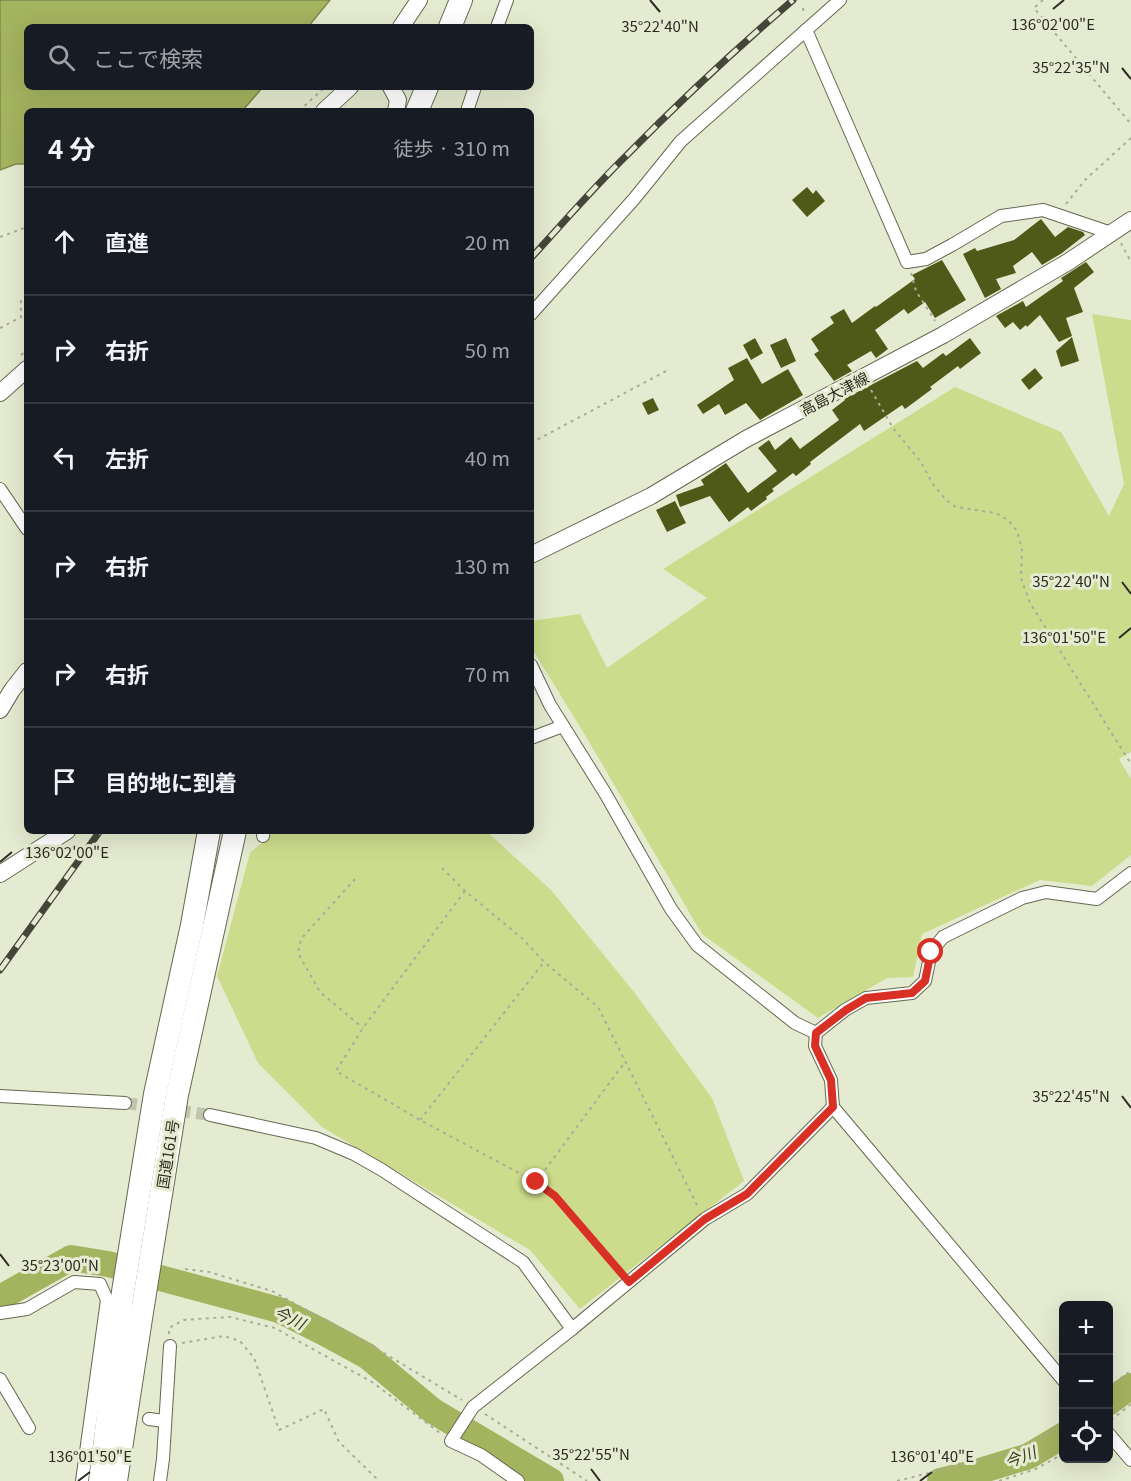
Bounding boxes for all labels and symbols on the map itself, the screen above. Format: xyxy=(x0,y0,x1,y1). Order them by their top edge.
text: 136°02'00"E xyxy=(1011,13,1095,34)
text: 35°22'40"N xyxy=(621,15,699,36)
text: 35°22'35"N xyxy=(1032,56,1110,77)
street label: 高島大津線 xyxy=(796,366,872,420)
text: 35°22'40"N xyxy=(1032,570,1110,591)
text: 136°01'50"E xyxy=(1022,626,1106,647)
text: 136°02'00"E xyxy=(25,841,109,862)
route start xyxy=(917,938,943,964)
text: 35°22'45"N xyxy=(1032,1085,1110,1106)
street label: 国道161号 xyxy=(151,1118,183,1190)
route end xyxy=(522,1168,548,1194)
text: 35°23'00"N xyxy=(21,1254,99,1275)
water label: 今川 xyxy=(270,1299,311,1335)
water label: 今川 xyxy=(1001,1438,1041,1473)
text: 35°22'55"N xyxy=(552,1443,630,1464)
text: 136°01'50"E xyxy=(48,1445,132,1466)
text: 136°01'40"E xyxy=(890,1445,974,1466)

